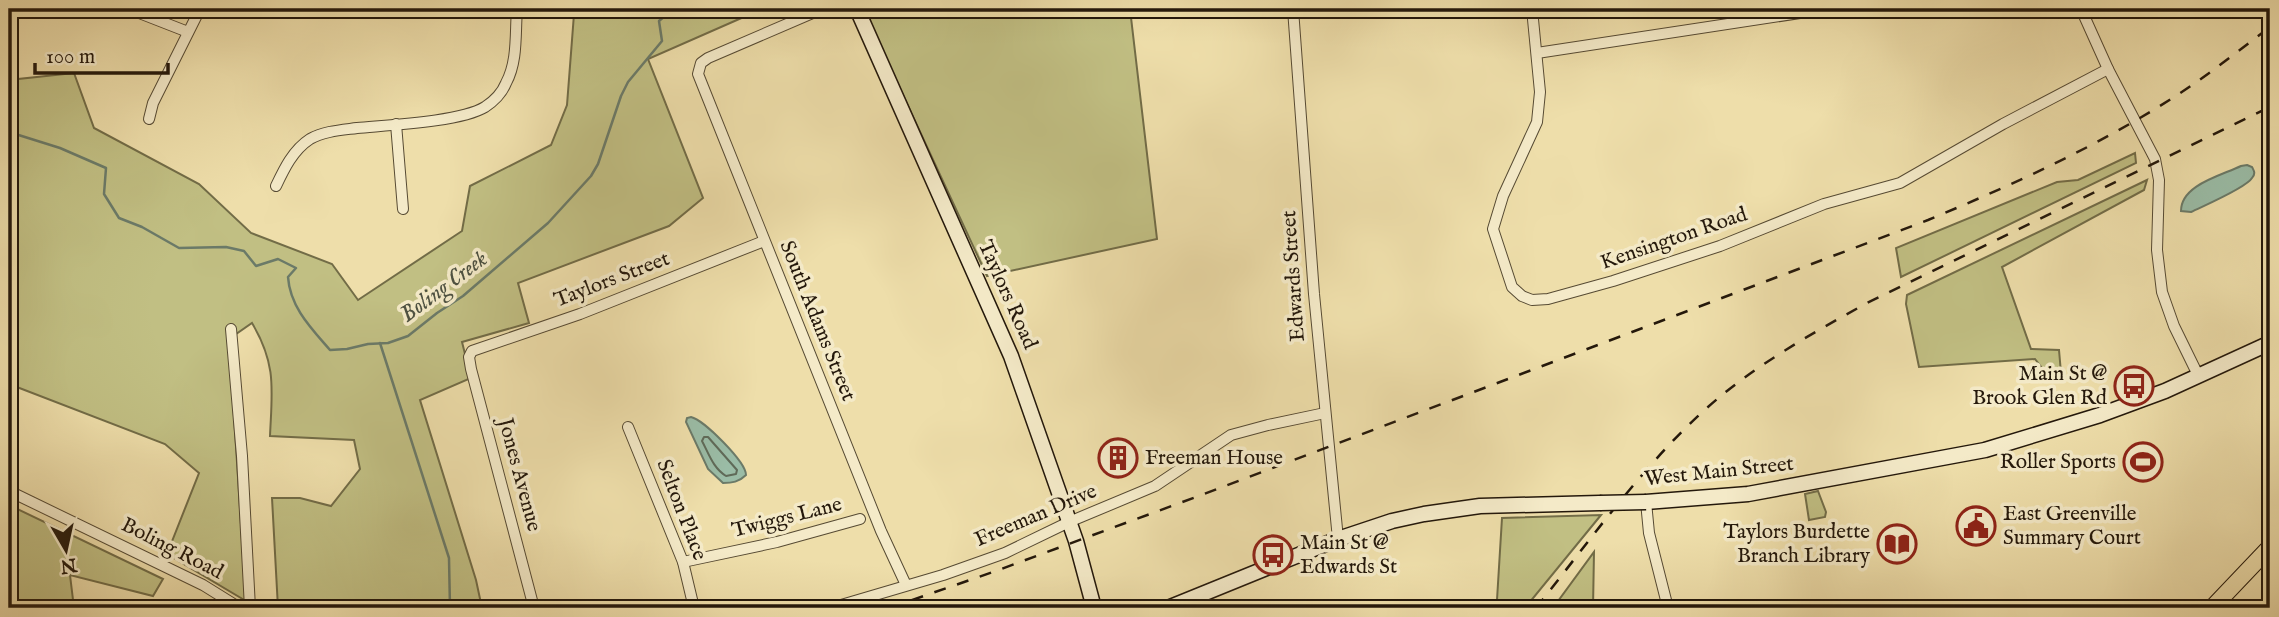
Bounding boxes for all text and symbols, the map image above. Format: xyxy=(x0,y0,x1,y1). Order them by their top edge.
scale bar xyxy=(35,32,168,76)
text: 100 m xyxy=(46,44,95,71)
street label: Kensington Road xyxy=(1597,201,1752,277)
street label: Edwards Street xyxy=(1276,209,1312,343)
street label: Taylors Road xyxy=(971,236,1043,355)
street label: South Adams Street xyxy=(773,237,861,405)
water label: Boling Creek xyxy=(394,245,494,330)
street label: Taylors Street xyxy=(550,246,674,314)
place label: Main St @ Brook Glen Rd xyxy=(1972,361,2108,412)
bus stop icon: Main St @ Brook Glen Rd xyxy=(2113,365,2155,407)
street label: Jones Avenue xyxy=(490,413,547,535)
building icon: Freeman House xyxy=(1097,437,1139,479)
sports icon: Roller Sports xyxy=(2122,441,2164,483)
place label: Freeman House xyxy=(1145,445,1283,472)
place label: Roller Sports xyxy=(2000,449,2116,476)
street label: West Main Street xyxy=(1643,451,1795,493)
street label: Selton Place xyxy=(649,456,713,565)
street label: Freeman Drive xyxy=(971,478,1101,554)
street label: Twiggs Lane xyxy=(729,491,845,545)
place label: East Greenville Summary Court xyxy=(2003,501,2141,552)
public building icon: East Greenville Summary Court xyxy=(1955,505,1997,547)
street label: Boling Road xyxy=(116,512,228,587)
north arrow xyxy=(32,516,102,586)
place label: Taylors Burdette Branch Library xyxy=(1723,519,1871,570)
library icon: Taylors Burdette Branch Library xyxy=(1876,523,1918,565)
place label: Main St @ Edwards St xyxy=(1300,530,1397,581)
bus stop icon: Main St @ Edwards St xyxy=(1252,534,1294,576)
text: N xyxy=(58,552,79,578)

